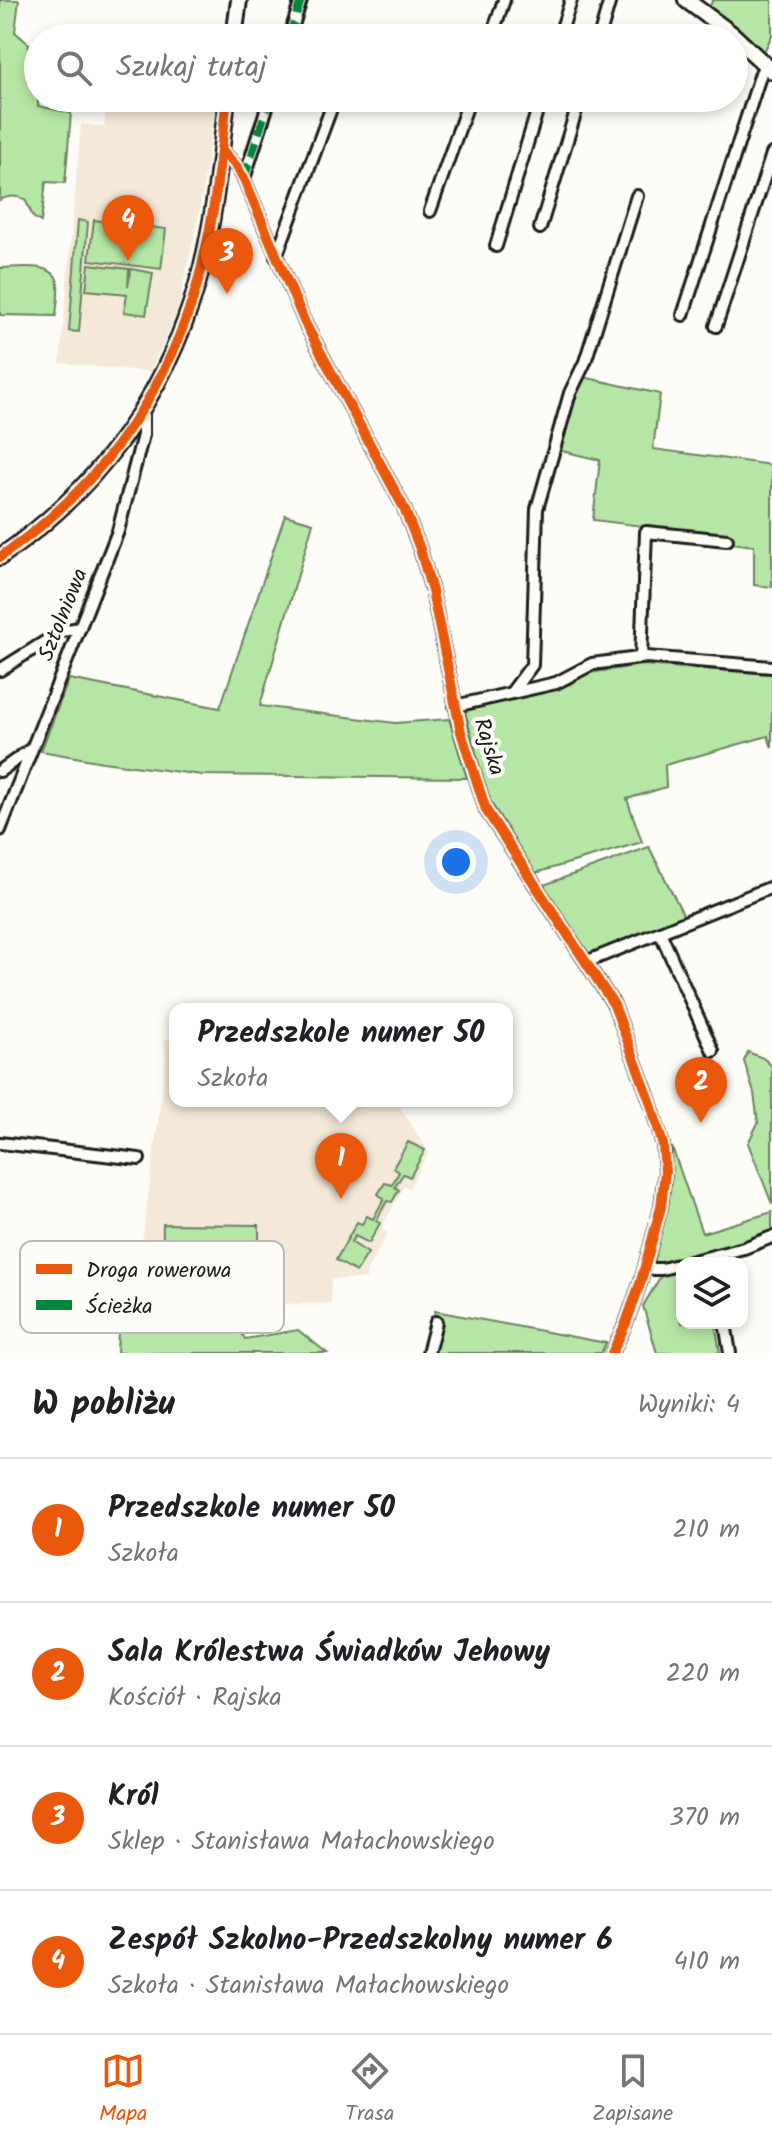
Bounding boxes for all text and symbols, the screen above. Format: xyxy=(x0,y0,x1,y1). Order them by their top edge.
search box xyxy=(24,24,748,112)
text: Szukaj tutaj xyxy=(116,44,267,92)
icon: search xyxy=(52,46,96,90)
pin: 4 xyxy=(102,195,154,261)
pin: 3 xyxy=(201,228,253,294)
street label: Sztolniowa xyxy=(30,563,98,667)
street label: Rajska xyxy=(463,714,513,780)
your location xyxy=(436,842,476,882)
popup xyxy=(169,1003,513,1107)
text: Przedszkole numer 50 xyxy=(198,1010,484,1058)
pin: 2 xyxy=(675,1057,727,1123)
text: Szkoła xyxy=(198,1058,268,1100)
pin: 1 xyxy=(315,1133,367,1199)
legend xyxy=(20,1241,284,1333)
text: Droga rowerowa xyxy=(86,1254,231,1289)
map controls xyxy=(676,1257,748,1329)
button: layers xyxy=(676,1257,748,1329)
text: Ścieżka xyxy=(86,1290,153,1325)
text: W pobliżu xyxy=(32,1378,175,1432)
text: Wyniki: 4 xyxy=(638,1384,740,1426)
text: Przedszkole numer 50 xyxy=(108,1485,395,1533)
text: 1 xyxy=(54,1509,62,1551)
text: 210 m xyxy=(673,1509,740,1551)
text: Szkoła xyxy=(108,1533,179,1575)
text: Sala Królestwa Świadków Jehowy xyxy=(108,1629,550,1677)
text: 2 xyxy=(50,1653,66,1695)
text: 220 m xyxy=(666,1653,740,1695)
text: Kościół · Rajska xyxy=(108,1677,282,1719)
text: Król xyxy=(108,1773,158,1821)
text: 3 xyxy=(51,1797,65,1839)
text: 370 m xyxy=(669,1797,740,1839)
text: Sklep · Stanisława Małachowskiego xyxy=(108,1821,495,1863)
text: Zespół Szkolno-Przedszkolny numer 6 xyxy=(108,1917,613,1965)
text: 4 xyxy=(51,1941,65,1983)
text: 410 m xyxy=(673,1941,740,1983)
text: Szkoła · Stanisława Małachowskiego xyxy=(108,1965,509,2007)
tab: Mapa xyxy=(99,2049,147,2132)
tab: Trasa xyxy=(345,2049,394,2132)
tab: Zapisane xyxy=(592,2049,673,2132)

